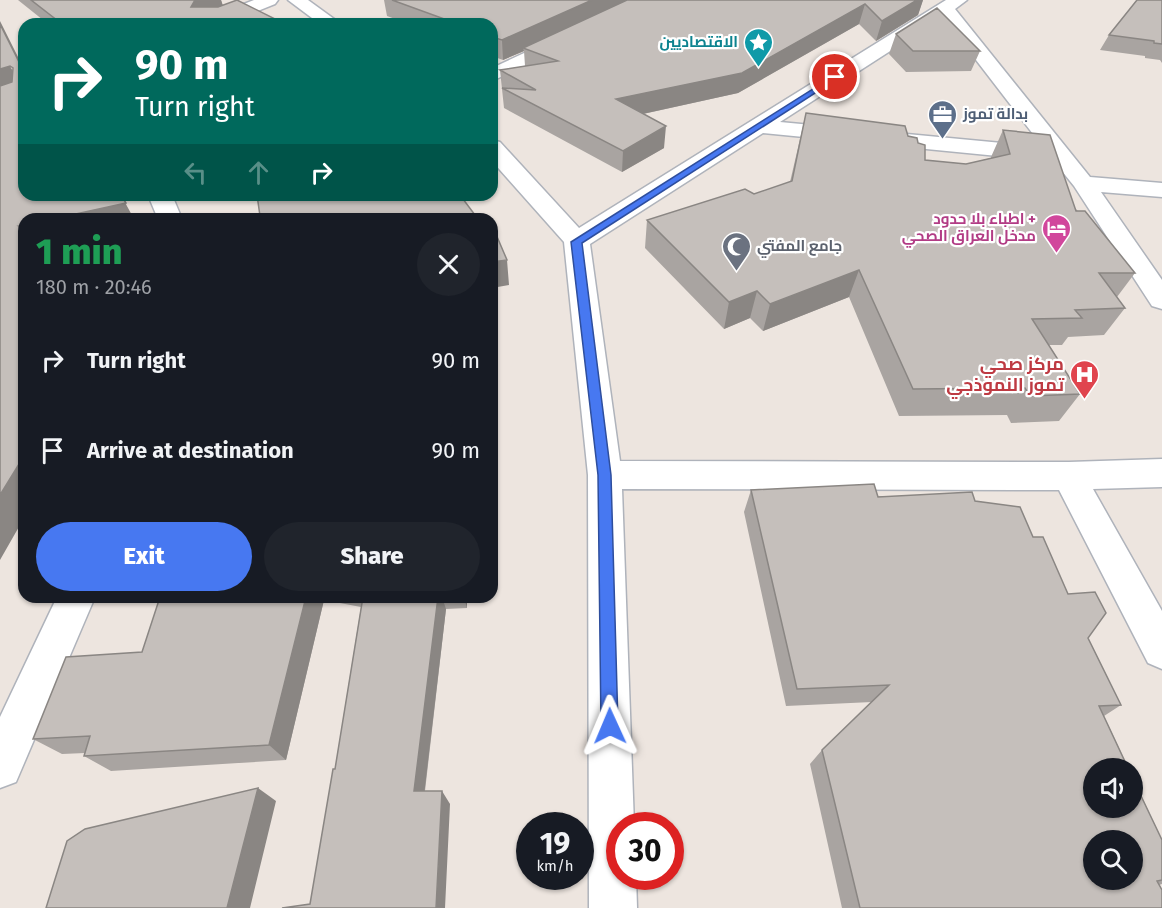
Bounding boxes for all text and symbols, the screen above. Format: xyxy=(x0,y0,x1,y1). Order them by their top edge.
place icon: الاقتصاديين xyxy=(743,26,775,68)
place label: الاقتصاديين xyxy=(660,33,738,51)
text: 90 m xyxy=(135,40,229,90)
icon: right xyxy=(36,42,114,120)
pin xyxy=(809,51,860,102)
icon: arrive xyxy=(818,60,851,93)
text: Turn right xyxy=(135,91,255,123)
office icon: بدالة تموز xyxy=(926,98,958,140)
place label: بدالة تموز xyxy=(962,105,1028,123)
icon: left xyxy=(179,156,212,189)
icon: ahead xyxy=(242,156,275,189)
icon: right xyxy=(305,156,338,189)
place label: اطباء بلا حدود + مدخل العراق الصحي xyxy=(902,210,1036,248)
hotel icon: اطباء بلا حدود + مدخل العراق الصحي xyxy=(1041,212,1073,254)
text: 1 min xyxy=(36,230,122,274)
mosque icon: جامع المفتي xyxy=(720,230,752,272)
button: close xyxy=(417,233,480,296)
place label: جامع المفتي xyxy=(757,237,842,258)
text: 180 m · 20:46 xyxy=(36,275,152,299)
icon: right xyxy=(36,344,69,377)
text: Turn right xyxy=(87,347,186,374)
text: 90 m xyxy=(431,347,480,374)
place label: مركز صحي تموز النموذجي xyxy=(946,353,1064,400)
hospital icon: مركز صحي تموز النموذجي xyxy=(1069,358,1101,400)
icon: arrive xyxy=(36,434,69,467)
text: Arrive at destination xyxy=(87,437,294,464)
text: 90 m xyxy=(431,437,480,464)
button: Exit xyxy=(36,522,252,591)
button: Share xyxy=(264,522,480,591)
position arrow xyxy=(578,694,642,758)
map controls xyxy=(1083,758,1143,890)
button: sound xyxy=(1083,758,1143,818)
speed limit sign: 30 xyxy=(606,812,684,890)
text: 19 xyxy=(540,826,570,862)
button: search xyxy=(1083,830,1143,890)
text: km/h xyxy=(536,857,574,875)

